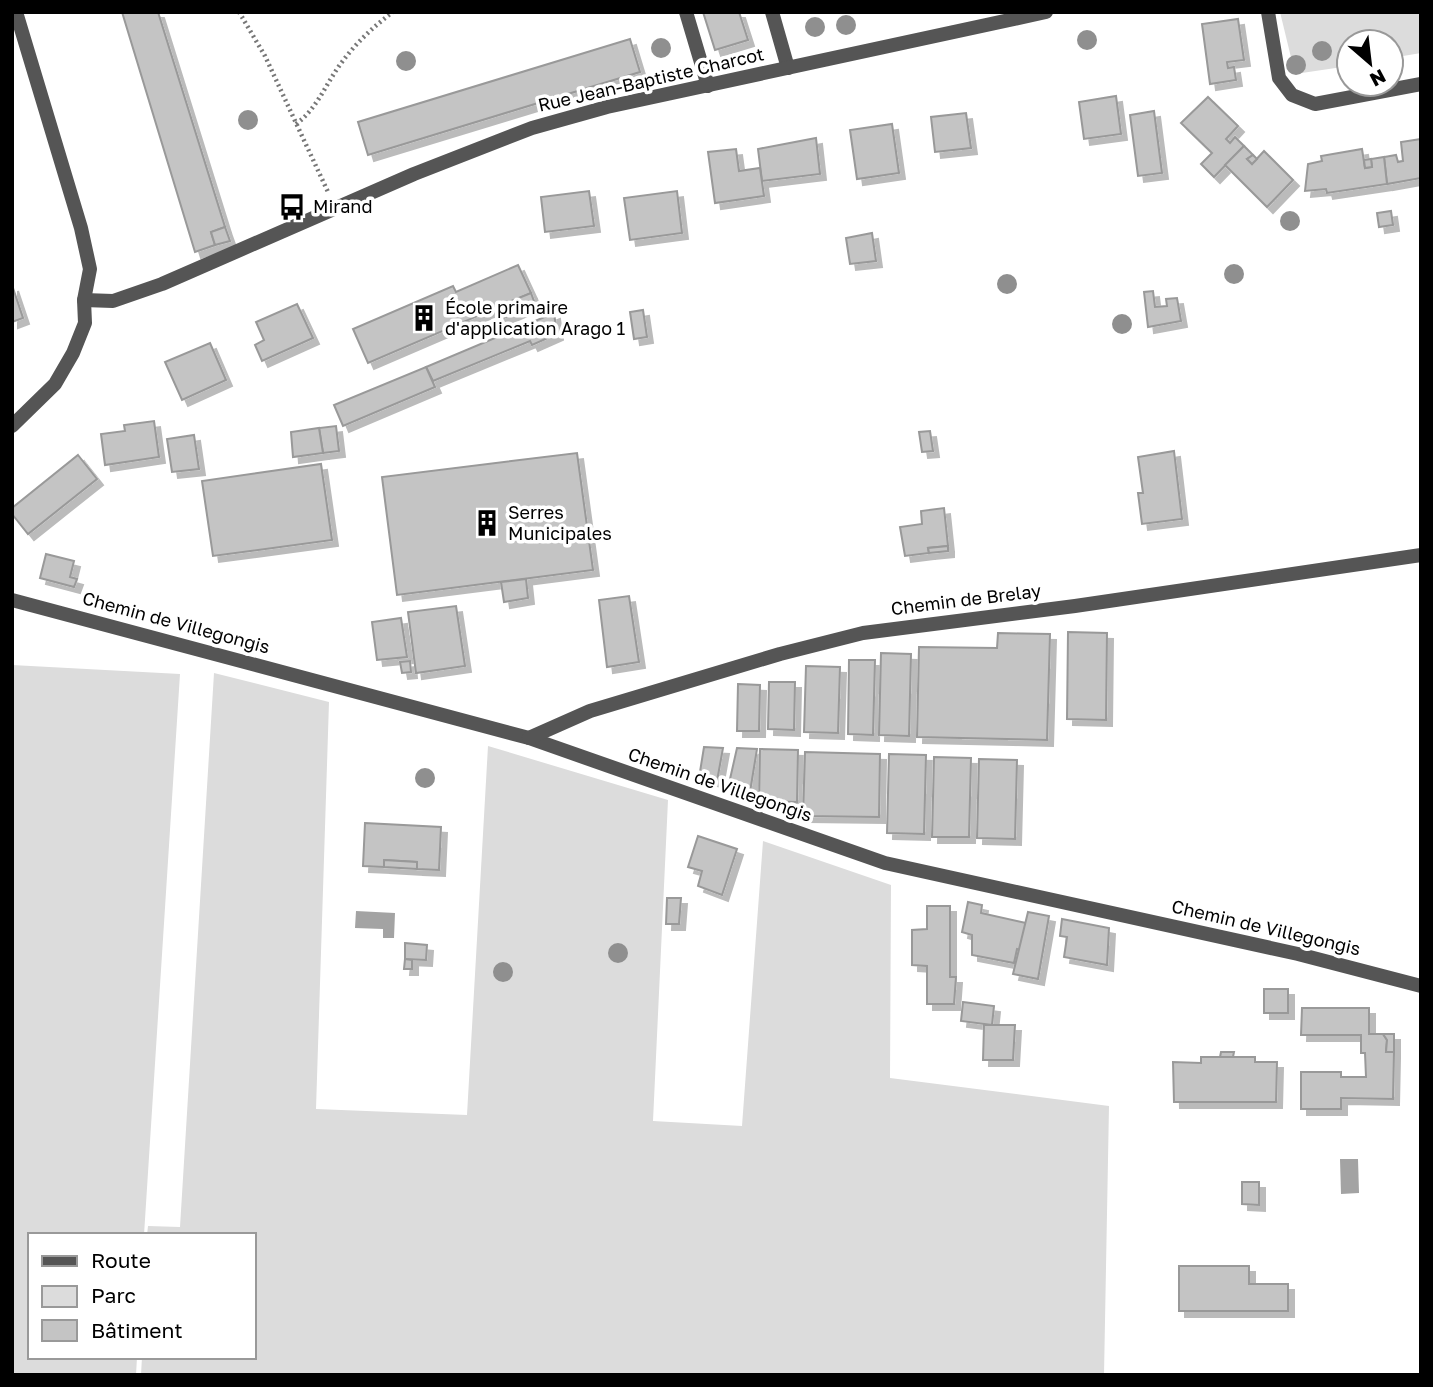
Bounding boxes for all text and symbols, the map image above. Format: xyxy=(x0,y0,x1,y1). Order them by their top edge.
north arrow xyxy=(1335,28,1405,98)
street label: Rue Jean-Baptiste Charcot xyxy=(536,42,766,116)
text: N xyxy=(1366,65,1390,92)
bus stop icon: Mirand xyxy=(277,192,307,222)
place label: Mirand xyxy=(313,195,372,217)
place label: École primaire d'application Arago 1 xyxy=(445,296,626,339)
building icon: École primaire d'application Arago 1 xyxy=(409,303,439,333)
place label: Serres Municipales xyxy=(508,501,612,544)
building icon: Serres Municipales xyxy=(472,508,502,538)
street label: Chemin de Brelay xyxy=(890,579,1042,619)
street label: Chemin de Villegongis xyxy=(80,586,272,658)
street label: Chemin de Villegongis xyxy=(625,742,815,826)
street label: Chemin de Villegongis xyxy=(1170,895,1363,959)
legend xyxy=(28,1233,256,1359)
text: Route xyxy=(91,1247,151,1273)
text: Parc xyxy=(91,1282,136,1308)
text: Bâtiment xyxy=(91,1317,183,1343)

